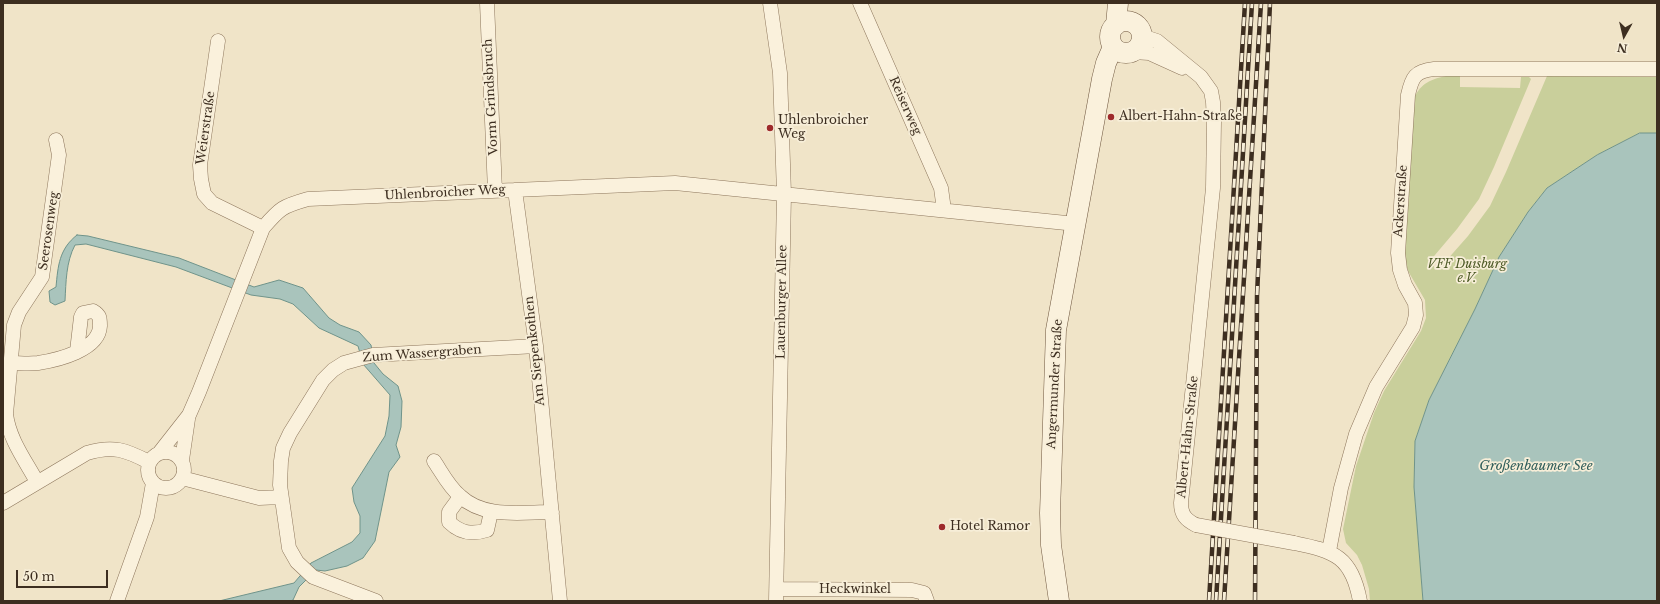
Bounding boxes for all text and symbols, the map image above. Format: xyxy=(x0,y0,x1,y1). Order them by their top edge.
north arrow xyxy=(1604,16,1644,56)
street label: Vorm Grindsbruch xyxy=(481,38,501,156)
text: N xyxy=(1616,40,1628,56)
street label: Reiserweg xyxy=(886,75,924,137)
street label: Weierstraße xyxy=(194,90,218,166)
place label: Albert-Hahn-Straße xyxy=(1119,110,1242,124)
marker: Albert-Hahn-Straße xyxy=(1106,112,1116,122)
place label: Uhlenbroicher Weg xyxy=(778,114,868,142)
marker: Uhlenbroicher Weg xyxy=(765,123,775,133)
street label: Ackerstraße xyxy=(1391,164,1411,238)
street label: Uhlenbroicher Weg xyxy=(384,183,506,203)
street label: Seerosenweg xyxy=(36,191,62,271)
street label: Lauenburger Allee xyxy=(774,245,790,359)
park label: VFF Duisburg e.V. xyxy=(1427,258,1507,286)
street label: Am Siepenkothen xyxy=(522,295,548,407)
street label: Angermunder Straße xyxy=(1044,319,1066,449)
street label: Zum Wassergraben xyxy=(362,343,482,365)
street label: Albert-Hahn-Straße xyxy=(1174,375,1202,499)
water label: Großenbaumer See xyxy=(1479,458,1593,474)
place label: Hotel Ramor xyxy=(950,520,1030,534)
marker: Hotel Ramor xyxy=(937,522,947,532)
scale bar xyxy=(18,562,110,588)
text: 50 m xyxy=(23,569,55,584)
street label: Heckwinkel xyxy=(819,583,891,597)

